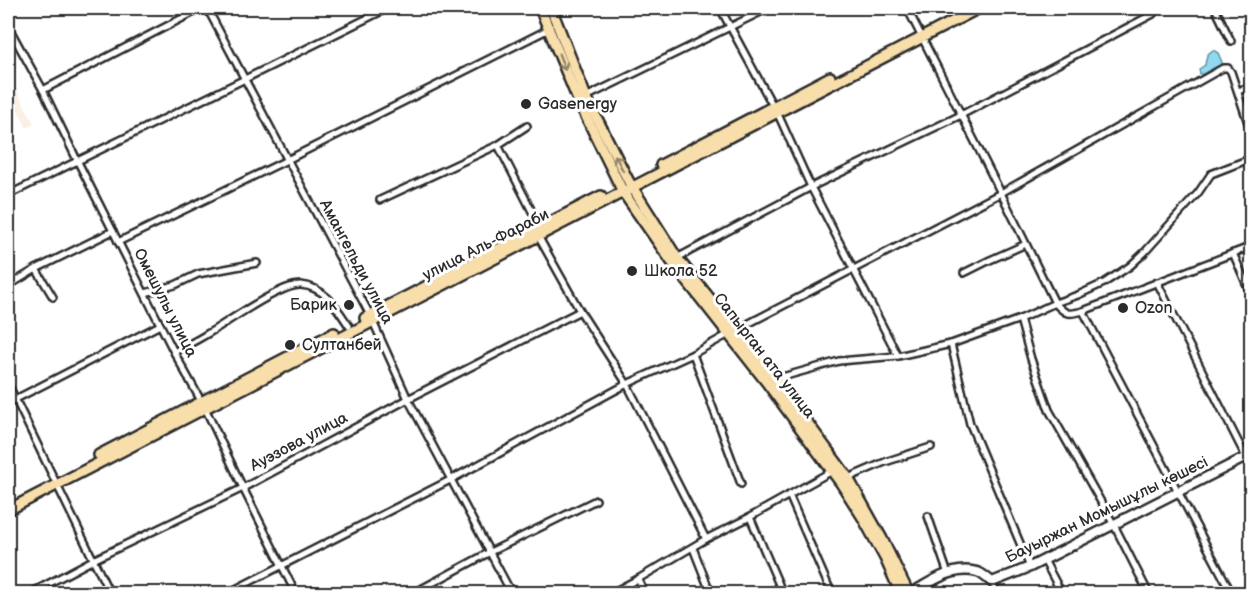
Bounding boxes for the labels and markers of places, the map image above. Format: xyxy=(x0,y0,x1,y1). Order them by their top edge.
place label: Gasenergy xyxy=(538,95,618,114)
marker: Gasenergy xyxy=(519,97,533,111)
place label: Школа 52 xyxy=(644,262,718,281)
marker: Школа 52 xyxy=(625,264,639,278)
place label: Барик xyxy=(290,296,337,315)
marker: Барик xyxy=(342,298,356,312)
place label: Ozon xyxy=(1135,299,1173,318)
marker: Ozon xyxy=(1116,301,1130,315)
place label: Султанбей xyxy=(302,336,382,355)
marker: Султанбей xyxy=(283,338,297,352)

